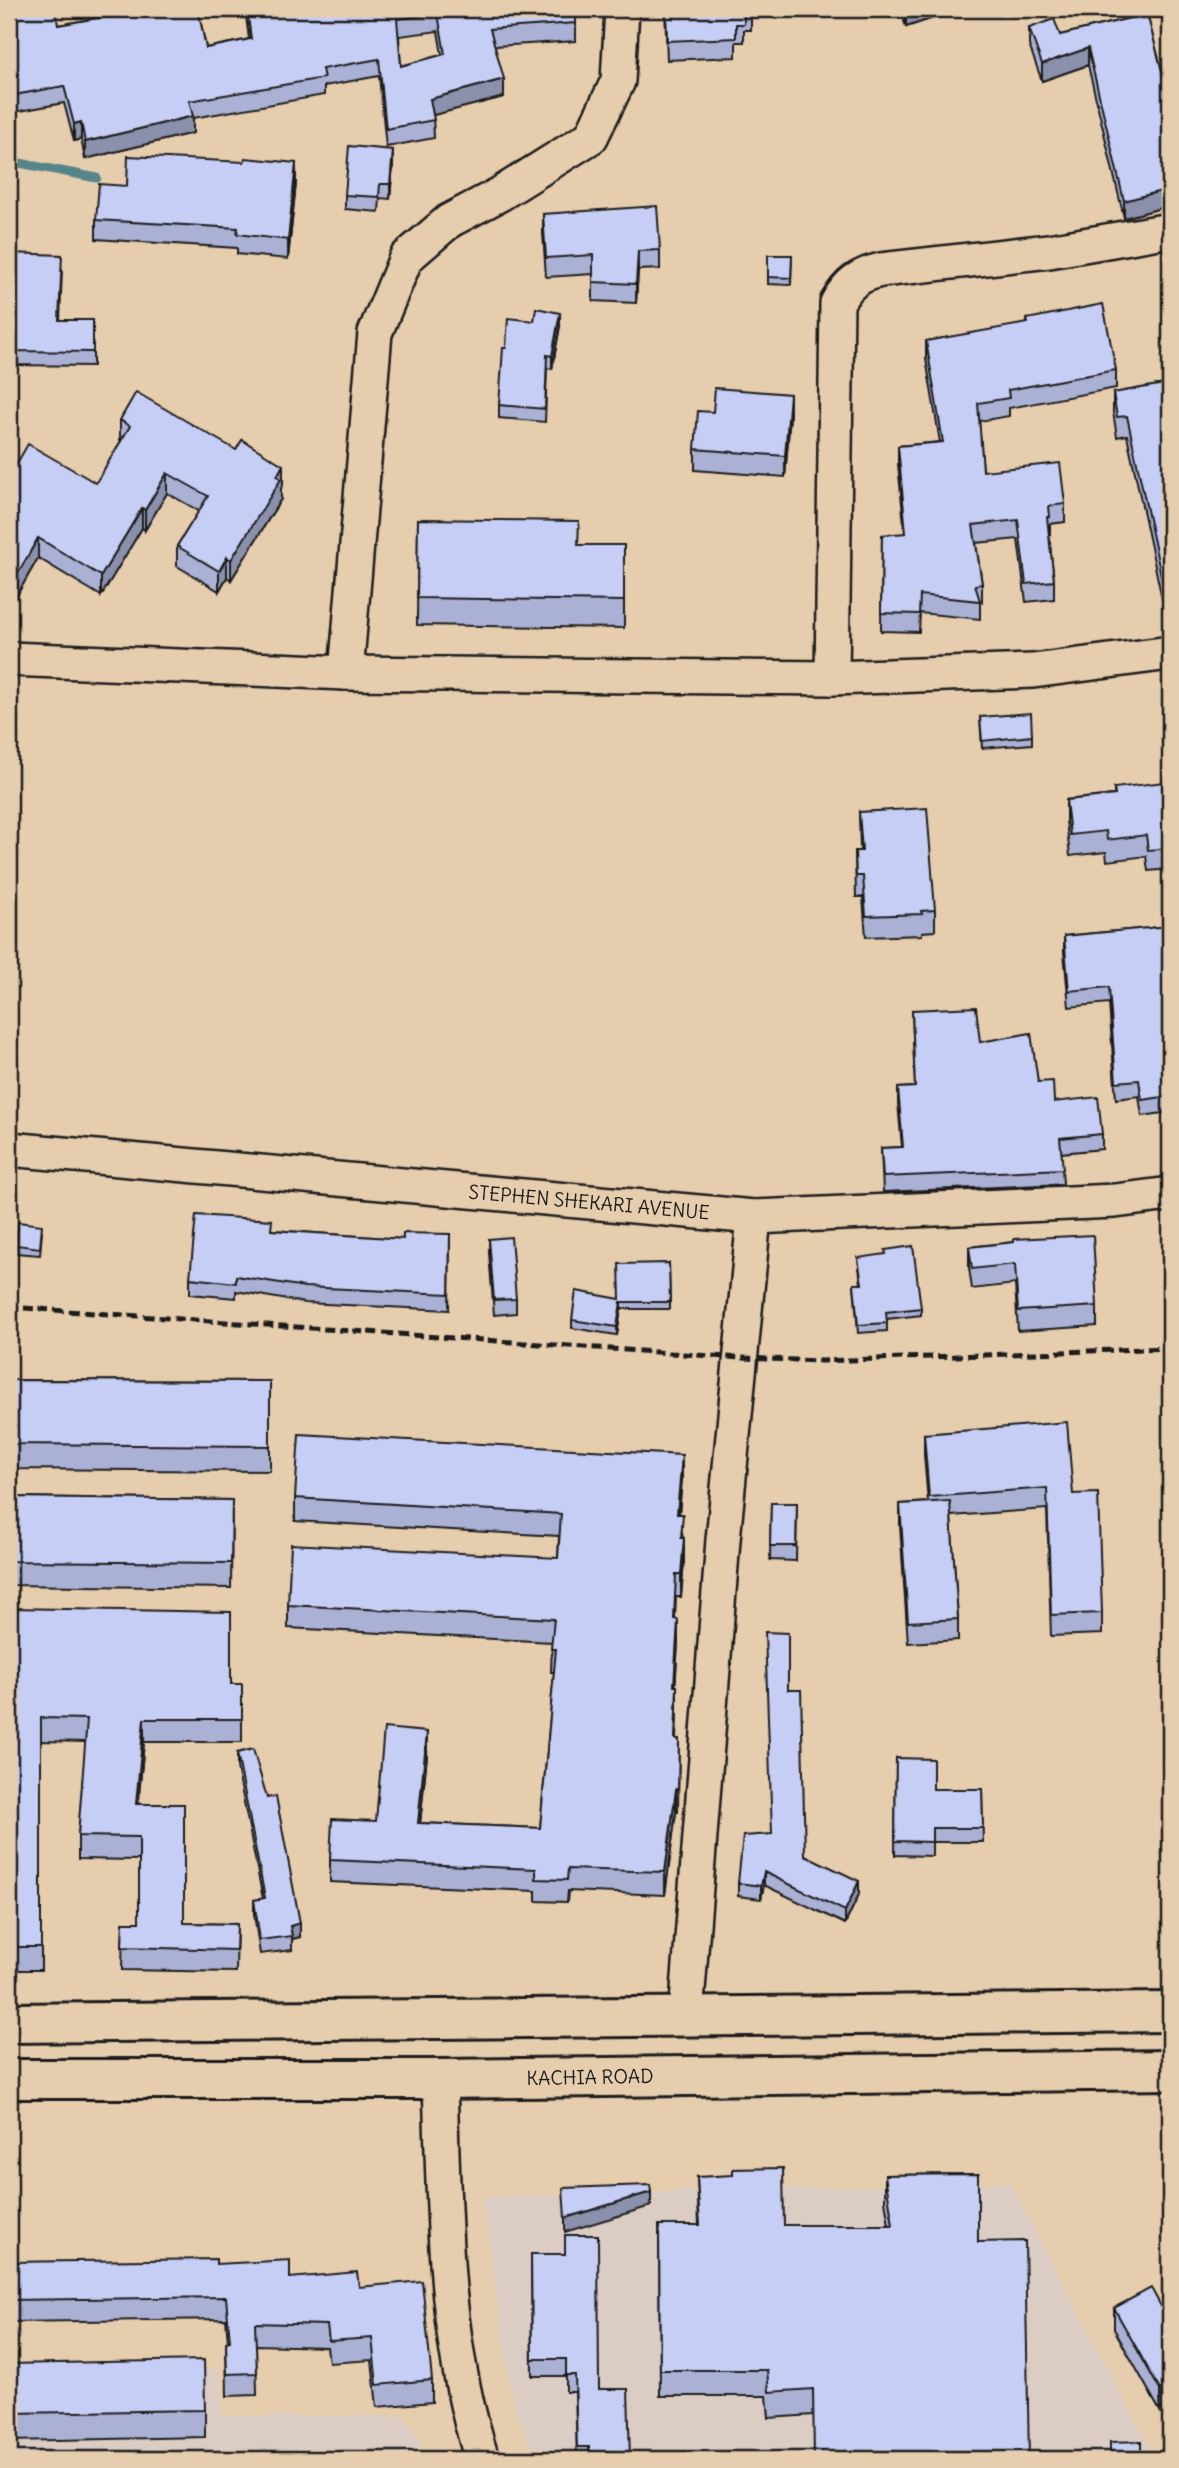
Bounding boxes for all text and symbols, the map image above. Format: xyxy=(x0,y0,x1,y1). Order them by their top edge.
street label: STEPHEN SHEKARI AVENUE xyxy=(468,1180,710,1224)
street label: KACHIA ROAD xyxy=(526,2064,654,2090)

